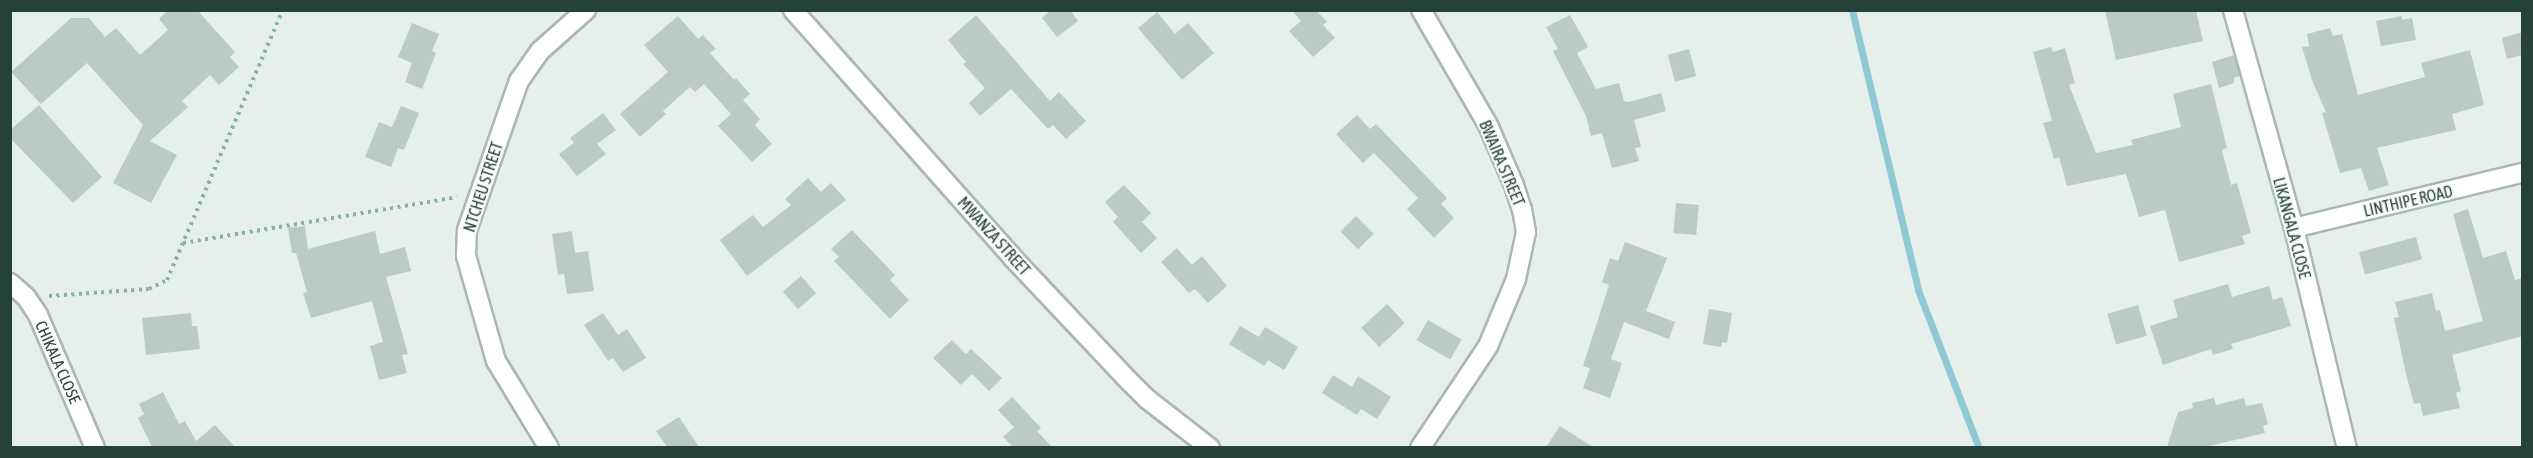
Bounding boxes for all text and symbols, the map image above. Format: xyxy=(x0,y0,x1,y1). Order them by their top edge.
street label: BWAIRA STREET xyxy=(1475,117,1529,209)
street label: NTCHEU STREET xyxy=(459,140,507,234)
street label: LIKANGALA CLOSE xyxy=(2269,175,2315,281)
street label: LINTHIPE ROAD xyxy=(2362,181,2454,221)
street label: MWANZA STREET xyxy=(954,193,1034,279)
street label: CHIKALA CLOSE xyxy=(31,318,85,406)

